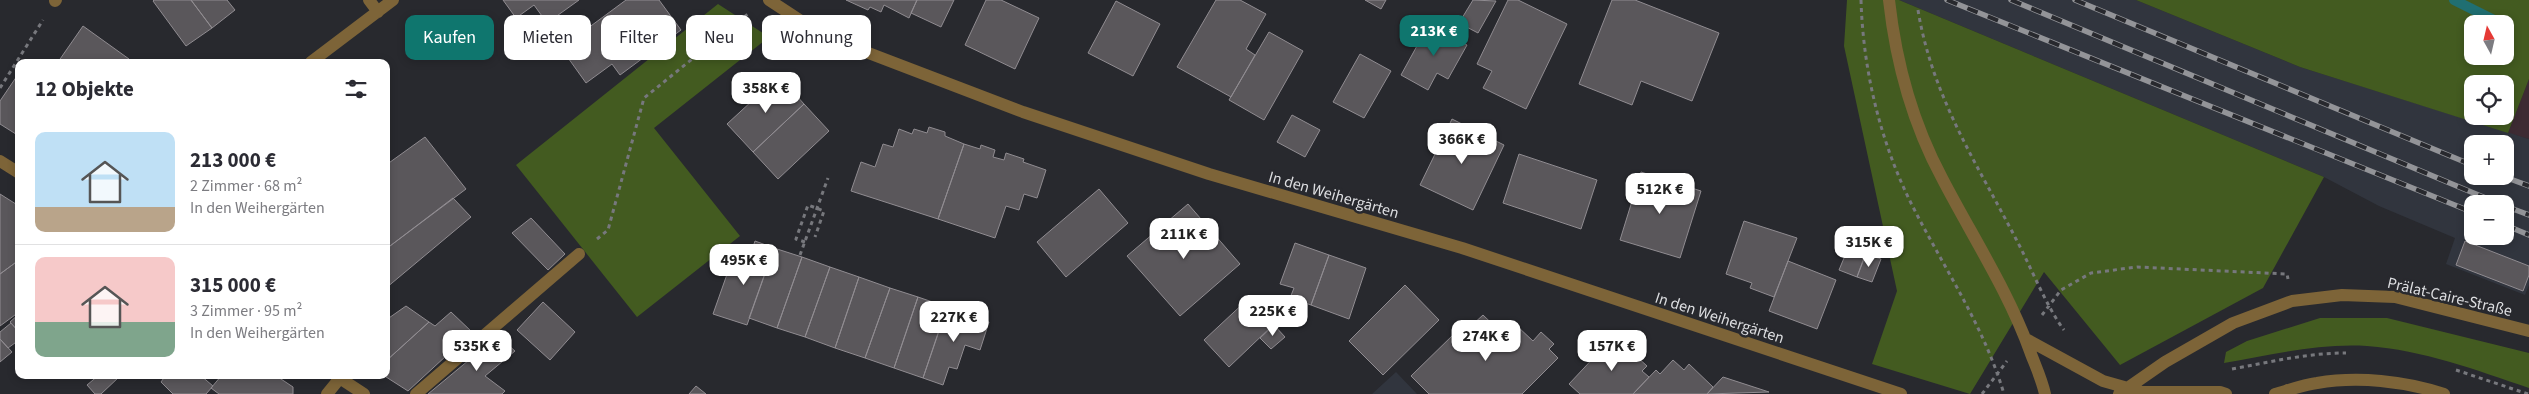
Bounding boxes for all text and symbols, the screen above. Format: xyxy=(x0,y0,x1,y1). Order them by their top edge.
chip: Kaufen xyxy=(405,15,494,60)
chip: Mieten xyxy=(504,15,591,60)
chip: Filter xyxy=(601,15,676,60)
chip: Neu xyxy=(686,15,752,60)
chip: Wohnung xyxy=(762,15,871,60)
pin: 213K € xyxy=(1393,15,1475,57)
north arrow xyxy=(2464,15,2514,65)
map controls xyxy=(2464,15,2514,245)
text: 213K € xyxy=(1411,20,1457,42)
pin: 358K € xyxy=(725,72,807,114)
text: 12 Objekte xyxy=(35,74,134,104)
icon: filters xyxy=(342,75,370,103)
button: locate xyxy=(2464,75,2514,125)
text: 358K € xyxy=(743,77,789,99)
pin: 366K € xyxy=(1421,122,1503,165)
text: 366K € xyxy=(1439,128,1485,150)
button: + xyxy=(2464,135,2514,185)
text: 213 000 € xyxy=(190,145,276,175)
icon: home xyxy=(75,152,135,212)
street label: In den Weihergärten xyxy=(1266,166,1402,224)
pin: 512K € xyxy=(1619,172,1701,215)
text: 2 Zimmer · 68 m² xyxy=(190,175,302,197)
text: 512K € xyxy=(1637,178,1683,200)
button: − xyxy=(2464,195,2514,245)
text: In den Weihergärten xyxy=(190,197,325,219)
pin: 211K € xyxy=(1143,218,1225,260)
text: 211K € xyxy=(1161,223,1207,245)
pin: 315K € xyxy=(1828,226,1910,268)
text: 315K € xyxy=(1846,231,1892,253)
pin: 495K € xyxy=(703,244,785,286)
text: 495K € xyxy=(721,249,767,271)
text: 315 000 € xyxy=(190,270,276,300)
street label: Prälat-Caire-Straße xyxy=(2385,272,2514,322)
icon: home xyxy=(75,277,135,337)
street label: In den Weihergärten xyxy=(1652,287,1787,349)
pin: 225K € xyxy=(1232,294,1314,337)
text: 3 Zimmer · 95 m² xyxy=(190,300,302,322)
pin: 227K € xyxy=(913,300,995,343)
text: 225K € xyxy=(1250,300,1296,322)
text: 227K € xyxy=(931,306,977,328)
pin: 274K € xyxy=(1445,320,1527,362)
text: In den Weihergärten xyxy=(190,322,325,344)
text: 274K € xyxy=(1463,325,1509,347)
pin: 535K € xyxy=(436,330,518,372)
pin: 157K € xyxy=(1571,330,1653,372)
text: 535K € xyxy=(454,335,500,357)
text: 157K € xyxy=(1589,335,1635,357)

